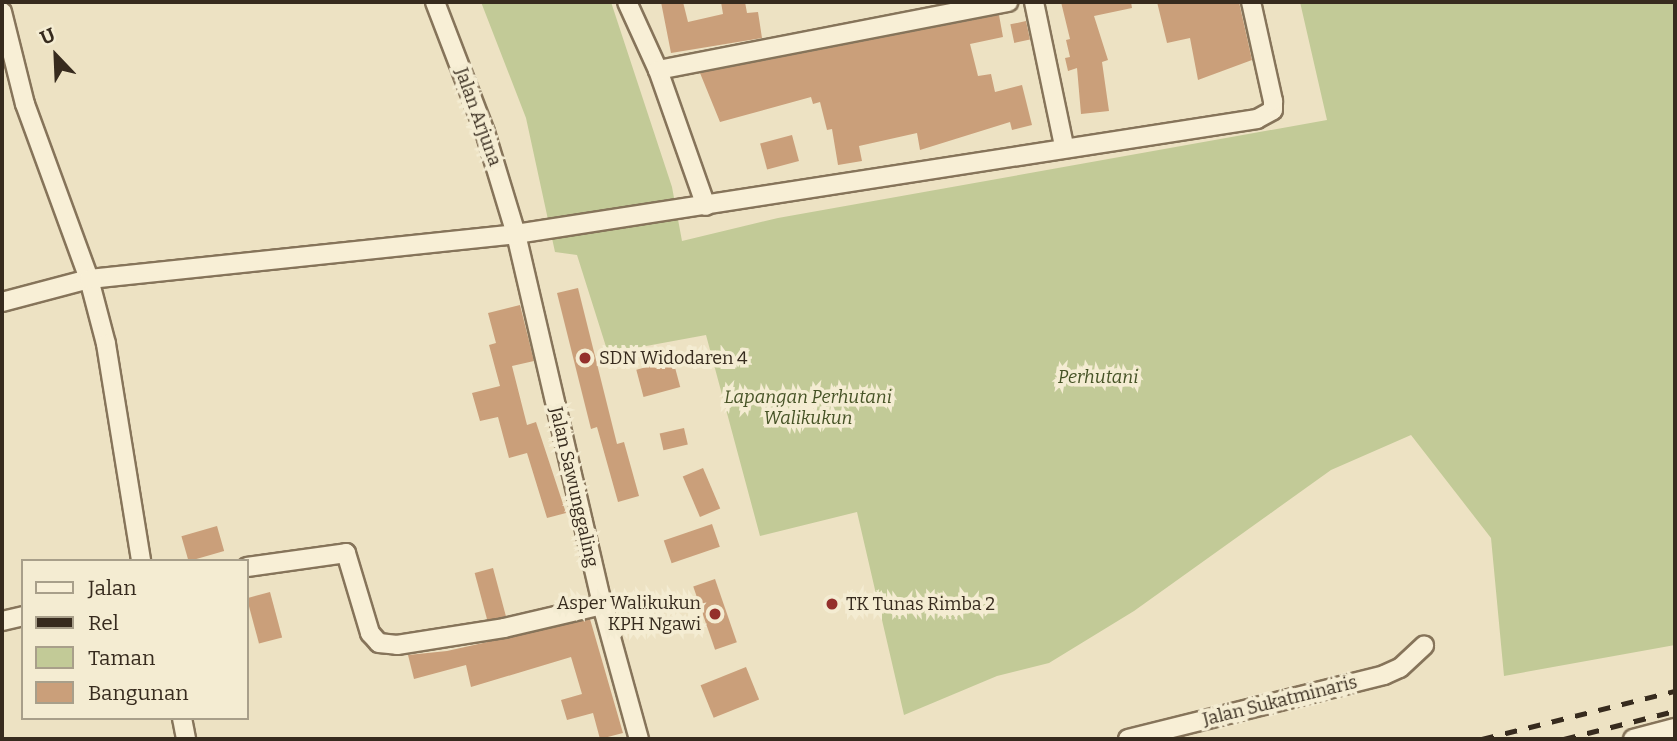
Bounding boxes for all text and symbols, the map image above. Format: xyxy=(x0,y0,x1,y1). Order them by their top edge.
north arrow xyxy=(21,21,91,91)
text: U xyxy=(37,23,59,50)
street label: Jalan Arjuna xyxy=(450,65,506,169)
place label: SDN Widodaren 4 xyxy=(599,347,748,369)
marker: SDN Widodaren 4 xyxy=(577,350,593,366)
park label: Perhutani xyxy=(1058,366,1138,388)
park label: Lapangan Perhutani Walikukun xyxy=(724,387,892,430)
street label: Jalan Sawunggaling xyxy=(545,405,603,569)
legend xyxy=(21,559,248,720)
text: Jalan xyxy=(88,575,137,601)
place label: Asper Walikukun KPH Ngawi xyxy=(557,593,701,636)
place label: TK Tunas Rimba 2 xyxy=(846,593,995,615)
marker: TK Tunas Rimba 2 xyxy=(824,596,840,612)
marker: Asper Walikukun KPH Ngawi xyxy=(707,606,723,622)
text: Rel xyxy=(88,610,119,636)
text: Taman xyxy=(88,645,155,671)
street label: Jalan Sukatminaris xyxy=(1201,671,1359,731)
text: Bangunan xyxy=(88,680,189,706)

